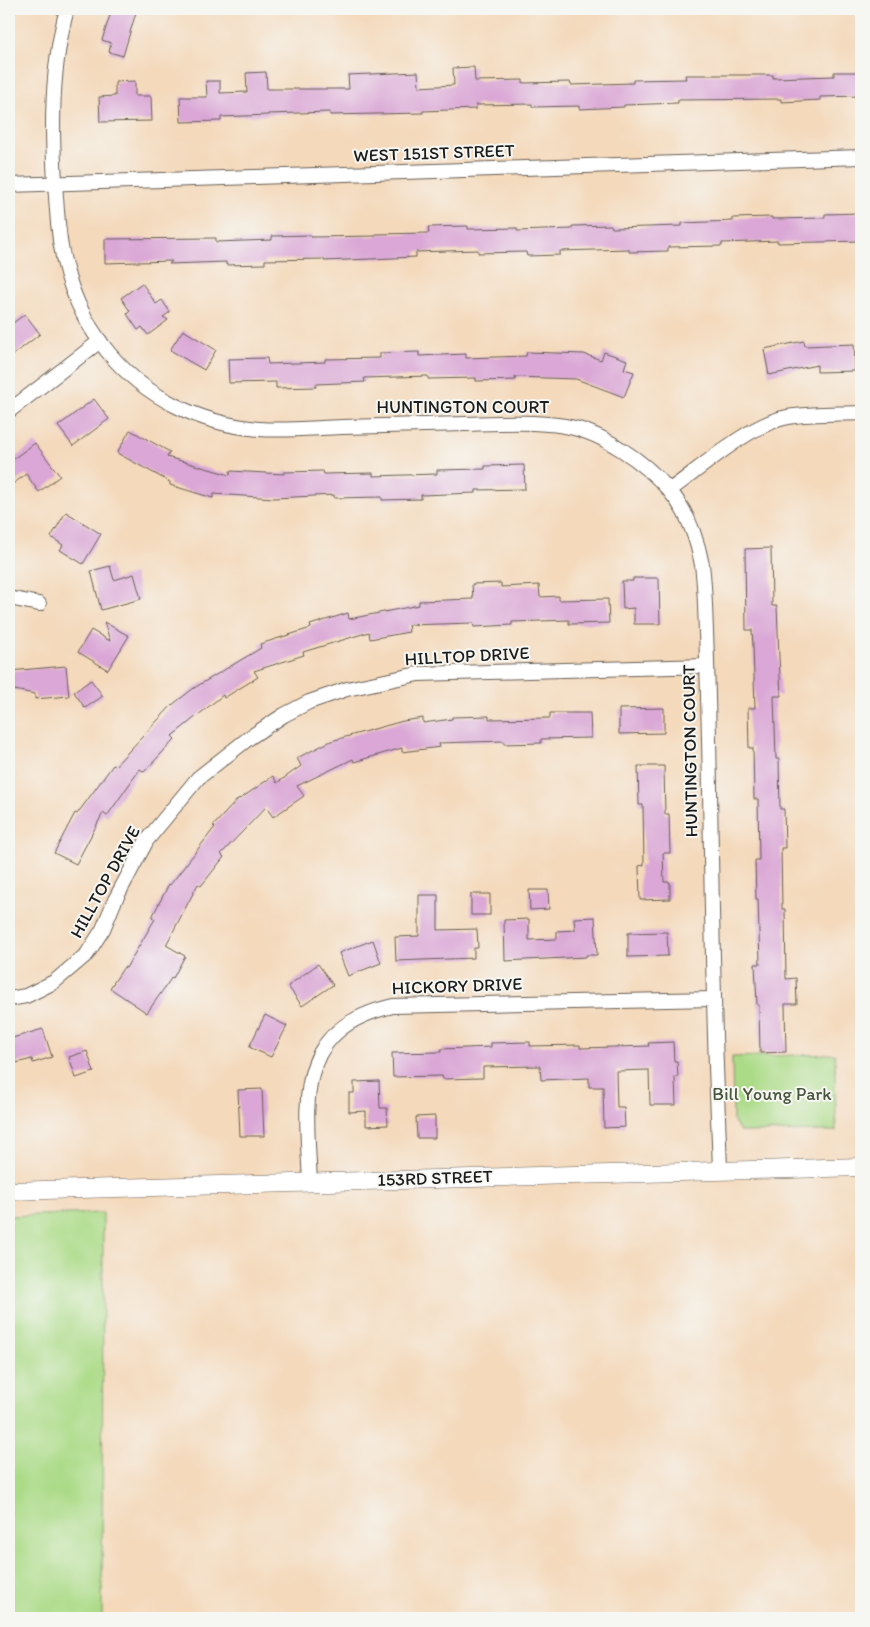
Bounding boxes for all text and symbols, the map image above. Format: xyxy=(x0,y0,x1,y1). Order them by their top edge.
street label: WEST 151ST STREET xyxy=(353,139,515,167)
street label: HUNTINGTON COURT xyxy=(377,396,549,418)
street label: HILLTOP DRIVE xyxy=(404,642,530,670)
street label: HUNTINGTON COURT xyxy=(677,664,703,838)
street label: HILLTOP DRIVE xyxy=(65,822,145,942)
street label: HICKORY DRIVE xyxy=(391,973,523,999)
park label: Bill Young Park xyxy=(712,1083,832,1105)
street label: 153RD STREET xyxy=(377,1165,493,1191)

